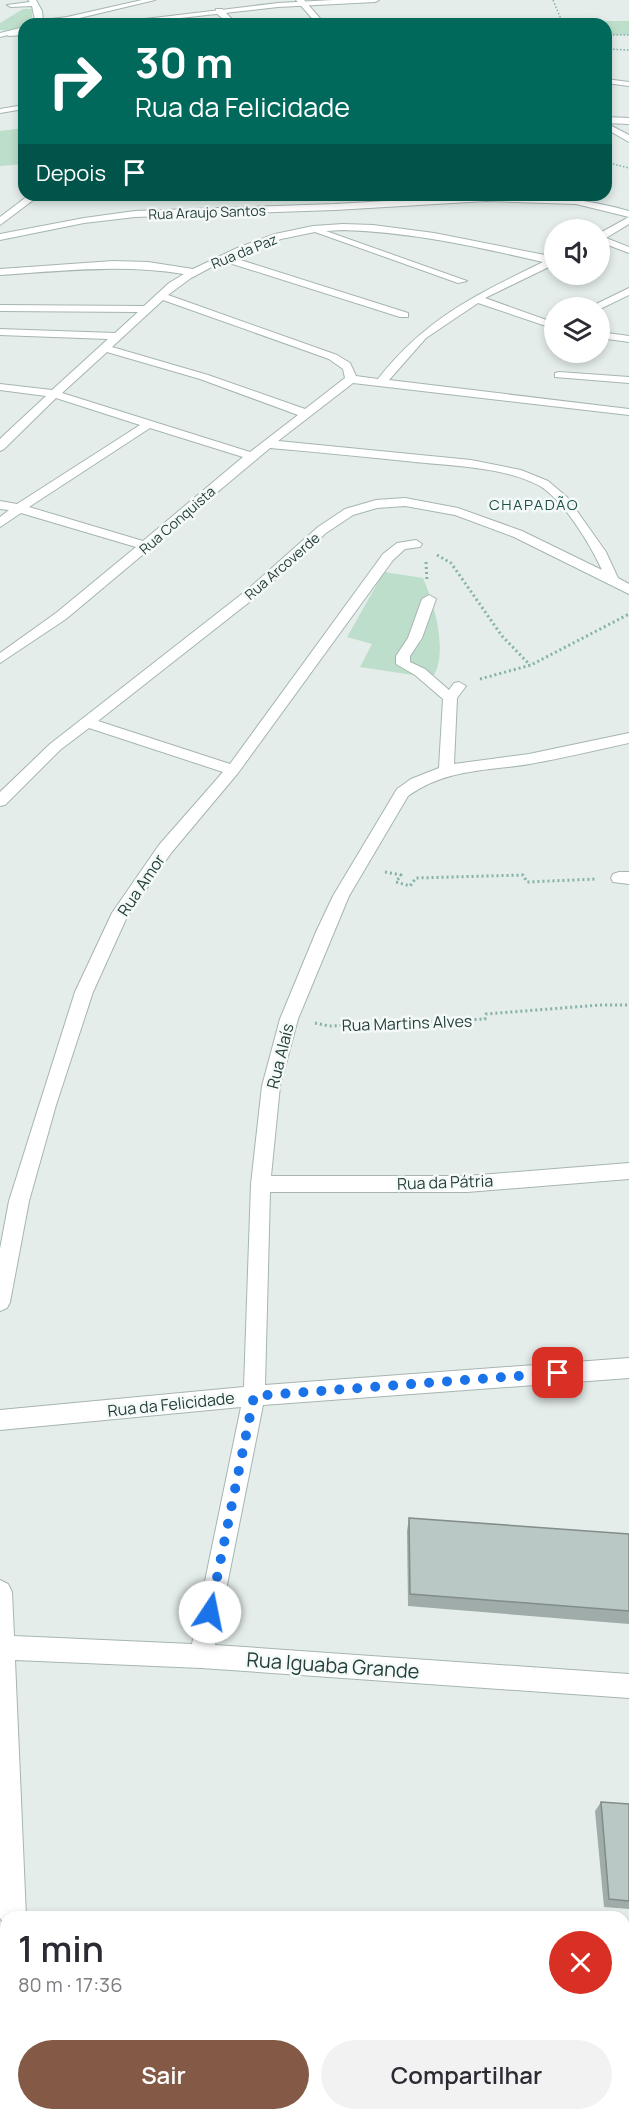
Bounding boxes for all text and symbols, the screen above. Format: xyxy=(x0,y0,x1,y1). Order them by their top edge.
text: 30 m xyxy=(135,33,233,91)
icon: right xyxy=(36,42,114,120)
text: Rua da Felicidade xyxy=(135,88,350,125)
icon: arrive xyxy=(118,156,151,189)
text: Depois xyxy=(36,158,106,188)
street label: Rua Araujo Santos xyxy=(148,200,266,224)
map controls xyxy=(544,219,610,363)
button: sound xyxy=(544,219,610,285)
street label: Rua da Paz xyxy=(208,229,280,273)
button: layers xyxy=(544,297,610,363)
street label: Rua Conquista xyxy=(135,482,219,558)
district label: CHAPADÃO xyxy=(489,494,579,515)
street label: Rua Arcoverde xyxy=(241,528,323,604)
street label: Rua Amor xyxy=(112,849,170,920)
street label: Rua Martins Alves xyxy=(341,1010,473,1036)
street label: Rua Alaís xyxy=(261,1021,299,1091)
street label: Rua da Pátria xyxy=(397,1169,493,1195)
pin xyxy=(532,1347,583,1398)
icon: arrive xyxy=(541,1356,574,1389)
street label: Rua da Felicidade xyxy=(106,1386,236,1422)
position arrow xyxy=(178,1580,242,1644)
street label: Rua Iguaba Grande xyxy=(246,1645,420,1685)
text: 1 min xyxy=(18,1924,104,1973)
button: close xyxy=(549,1931,612,1994)
text: 80 m · 17:36 xyxy=(18,1971,123,1998)
button: Sair xyxy=(18,2040,309,2109)
button: Compartilhar xyxy=(321,2040,612,2109)

